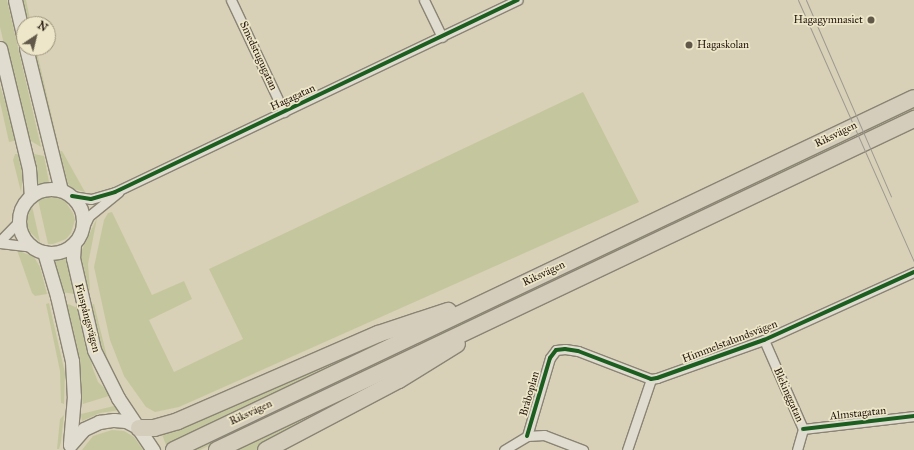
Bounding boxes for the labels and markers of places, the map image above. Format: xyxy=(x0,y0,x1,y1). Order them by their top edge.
place label: Hagagymnasiet xyxy=(793,13,863,27)
marker: Hagagymnasiet xyxy=(866,15,876,25)
place label: Hagaskolan xyxy=(697,38,749,52)
marker: Hagaskolan xyxy=(684,40,694,50)

